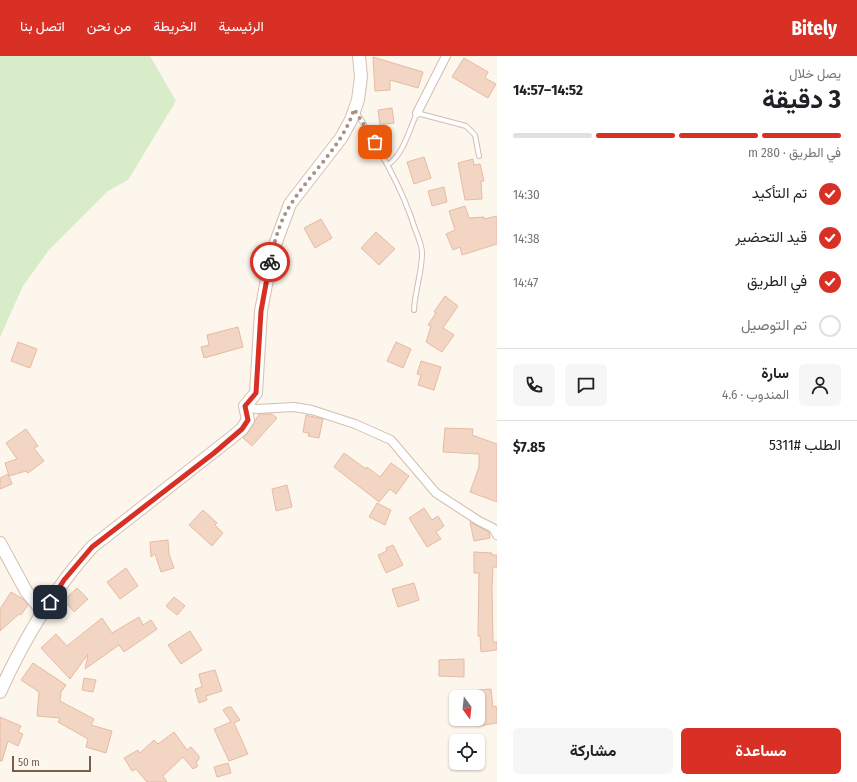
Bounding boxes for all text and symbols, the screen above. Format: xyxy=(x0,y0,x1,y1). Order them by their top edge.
text: Bitely xyxy=(791,17,837,40)
text: اتصل بنا xyxy=(20,18,65,35)
text: من نحن xyxy=(87,18,131,35)
text: الخريطة xyxy=(153,18,197,35)
text: الرئيسية xyxy=(219,18,264,35)
text: يصل خلال xyxy=(789,66,841,81)
text: 14:52–14:57 xyxy=(513,81,583,99)
text: 3 دقيقة xyxy=(762,84,841,115)
pin xyxy=(358,125,392,159)
icon: bag xyxy=(364,131,386,153)
text: في الطريق · 280 m xyxy=(748,145,841,160)
icon: check xyxy=(819,183,841,205)
text: تم التأكيد xyxy=(752,184,807,202)
text: 14:30 xyxy=(513,187,540,202)
icon: check xyxy=(819,227,841,249)
text: قيد التحضير xyxy=(735,228,807,246)
text: 14:38 xyxy=(513,231,540,246)
courier xyxy=(250,242,290,282)
icon: bike xyxy=(259,251,281,273)
icon: check xyxy=(819,271,841,293)
text: في الطريق xyxy=(747,272,807,290)
text: 14:47 xyxy=(513,275,538,290)
text: تم التوصيل xyxy=(741,316,807,334)
button: phone xyxy=(513,364,555,406)
button: chat xyxy=(565,364,607,406)
text: سارة xyxy=(761,364,789,382)
button: person xyxy=(799,364,841,406)
text: المندوب · 4.6 xyxy=(722,387,789,402)
text: الطلب #5311 xyxy=(769,436,841,454)
text: $7.85 xyxy=(513,438,545,456)
pin xyxy=(33,585,67,619)
icon: home xyxy=(39,591,61,613)
north arrow xyxy=(449,690,485,726)
map controls xyxy=(449,690,485,770)
button: مشاركة xyxy=(513,728,673,774)
button: مساعدة xyxy=(681,728,841,774)
button: locate xyxy=(449,734,485,770)
scale bar xyxy=(12,754,91,773)
text: 50 m xyxy=(18,756,40,769)

